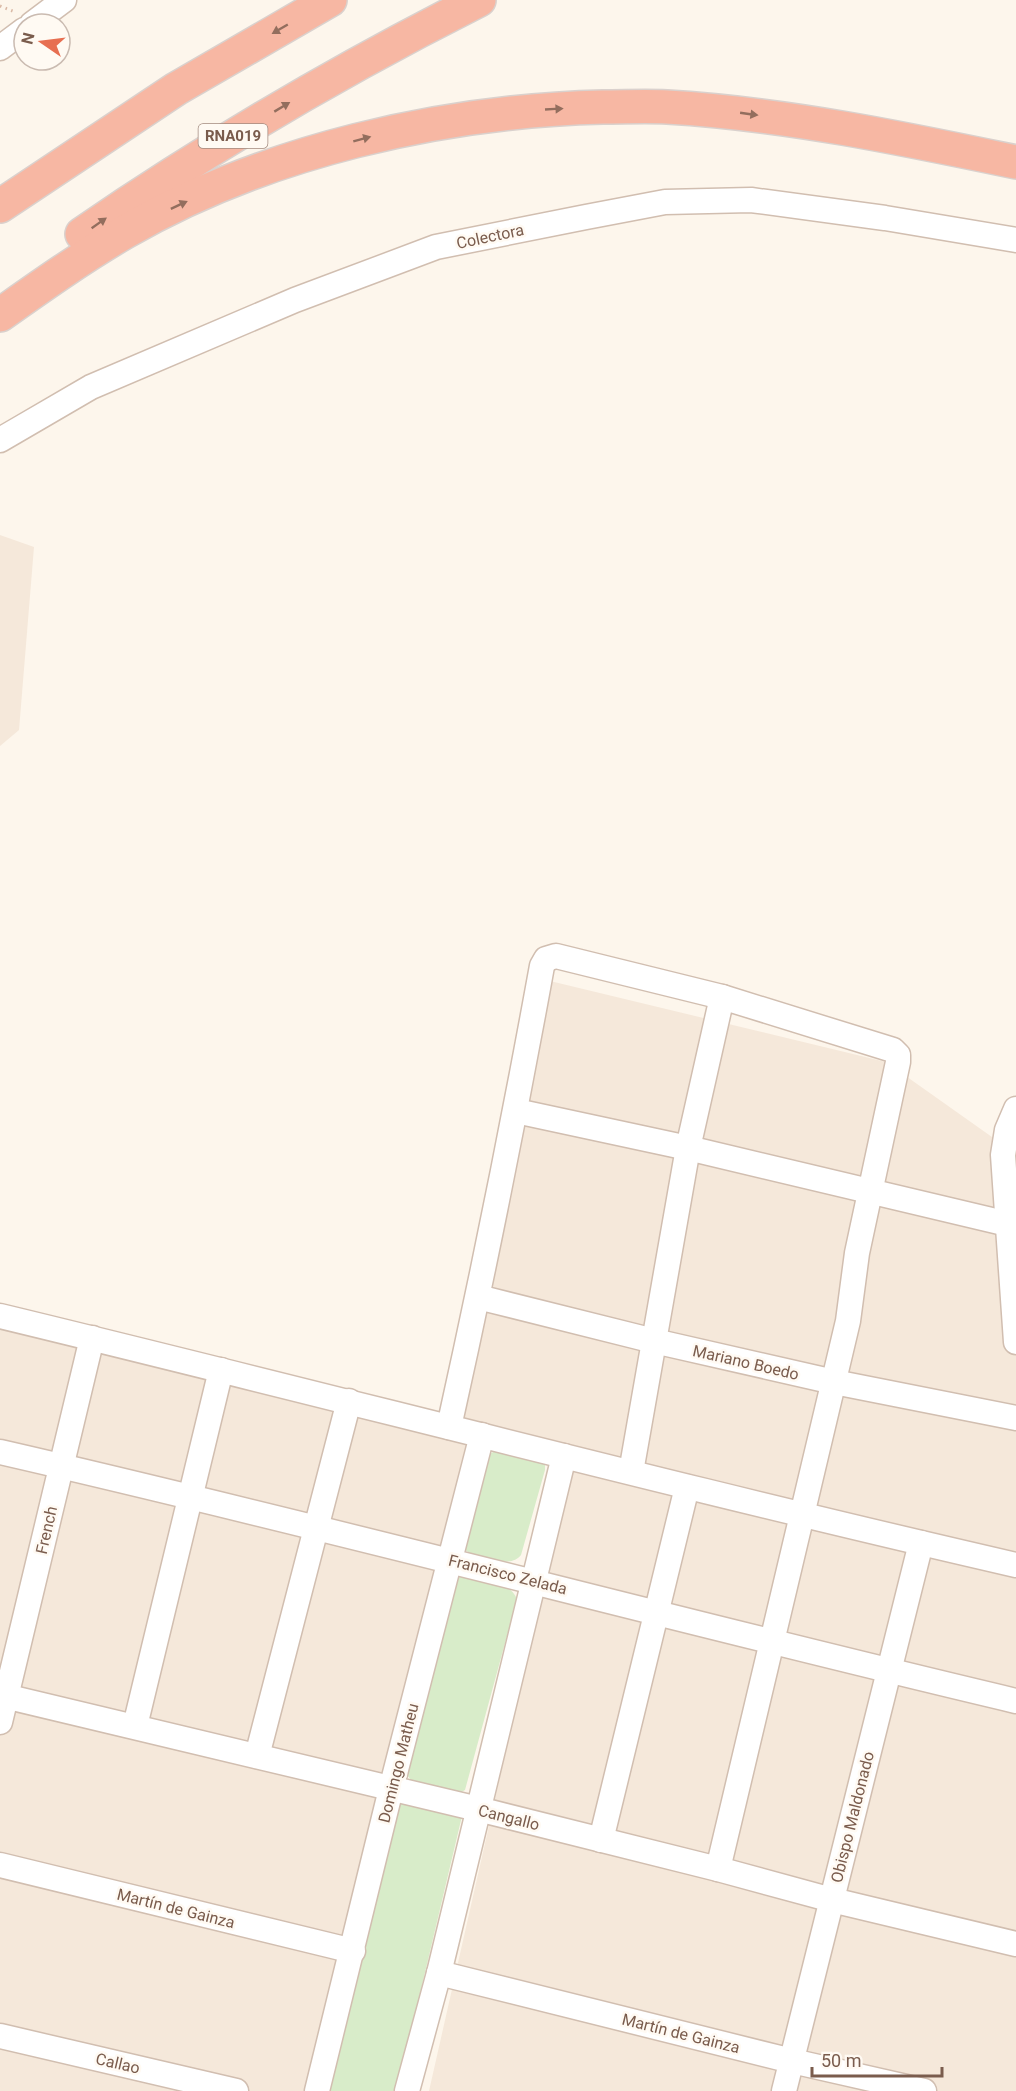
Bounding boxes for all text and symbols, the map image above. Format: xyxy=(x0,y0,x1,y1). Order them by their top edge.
north arrow xyxy=(12,12,72,72)
one-way arrow xyxy=(271,24,288,34)
text: N xyxy=(17,31,39,46)
one-way arrow xyxy=(274,102,290,113)
one-way arrow xyxy=(545,105,564,114)
one-way arrow xyxy=(739,109,758,118)
road number: RNA019 xyxy=(198,124,268,148)
one-way arrow xyxy=(353,134,371,144)
one-way arrow xyxy=(170,201,187,210)
one-way arrow xyxy=(91,217,107,229)
street label: Colectora xyxy=(455,220,525,253)
street label: Mariano Boedo xyxy=(691,1341,801,1384)
street label: French xyxy=(32,1504,61,1556)
street label: Francisco Zelada xyxy=(447,1551,569,1598)
street label: Domingo Matheu xyxy=(374,1701,423,1825)
street label: Obispo Maldonado xyxy=(827,1750,878,1885)
street label: Cangallo xyxy=(476,1801,542,1834)
street label: Martín de Gainza xyxy=(115,1885,237,1932)
street label: Martín de Gainza xyxy=(620,2010,742,2057)
scale bar xyxy=(812,2040,942,2078)
street label: Callao xyxy=(94,2049,142,2078)
text: 50 m xyxy=(821,2050,861,2071)

